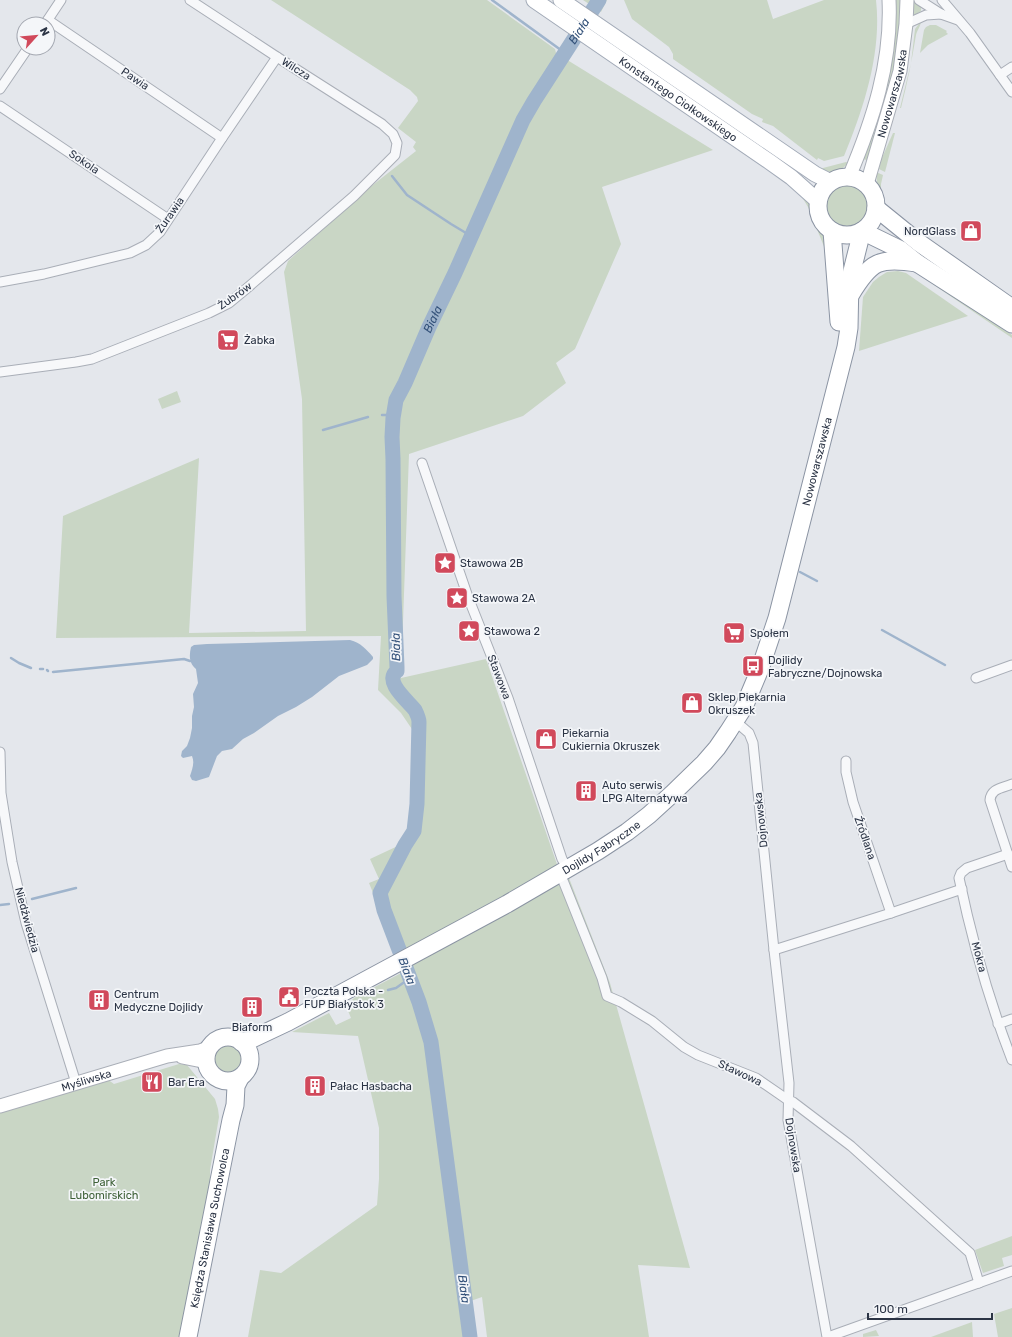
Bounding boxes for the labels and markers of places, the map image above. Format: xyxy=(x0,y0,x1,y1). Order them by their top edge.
shop icon: NordGlass xyxy=(958,218,984,244)
place label: NordGlass xyxy=(904,225,956,238)
supermarket icon: Żabka xyxy=(215,327,241,353)
place label: Żabka xyxy=(244,333,275,347)
place icon: Stawowa 2B xyxy=(432,550,458,576)
place label: Stawowa 2B xyxy=(460,557,523,570)
place icon: Stawowa 2A xyxy=(444,585,470,611)
place label: Stawowa 2A xyxy=(472,592,536,605)
place icon: Stawowa 2 xyxy=(456,618,482,644)
supermarket icon: Społem xyxy=(721,620,747,646)
place label: Stawowa 2 xyxy=(484,625,540,638)
place label: Społem xyxy=(750,627,789,640)
bus stop icon: Dojlidy Fabryczne/Dojnowska xyxy=(740,653,766,679)
place label: Dojlidy Fabryczne/Dojnowska xyxy=(768,654,882,680)
shop icon: Sklep Piekarnia Okruszek xyxy=(679,690,705,716)
place label: Sklep Piekarnia Okruszek xyxy=(708,691,786,717)
shop icon: Piekarnia Cukiernia Okruszek xyxy=(533,726,559,752)
place label: Piekarnia Cukiernia Okruszek xyxy=(562,727,660,753)
building icon: Auto serwis LPG Alternatywa xyxy=(573,778,599,804)
place label: Auto serwis LPG Alternatywa xyxy=(602,779,688,805)
public building icon: Poczta Polska - FUP Białystok 3 xyxy=(276,984,302,1010)
place label: Poczta Polska - FUP Białystok 3 xyxy=(304,985,384,1011)
building icon: Centrum Medyczne Dojlidy xyxy=(86,987,112,1013)
place label: Centrum Medyczne Dojlidy xyxy=(114,988,203,1014)
building icon: Biaform xyxy=(239,994,265,1020)
place label: Biaform xyxy=(232,1021,272,1034)
restaurant icon: Bar Era xyxy=(139,1069,165,1095)
building icon: Pałac Hasbacha xyxy=(302,1073,328,1099)
place label: Bar Era xyxy=(168,1076,205,1089)
place label: Pałac Hasbacha xyxy=(330,1080,412,1093)

